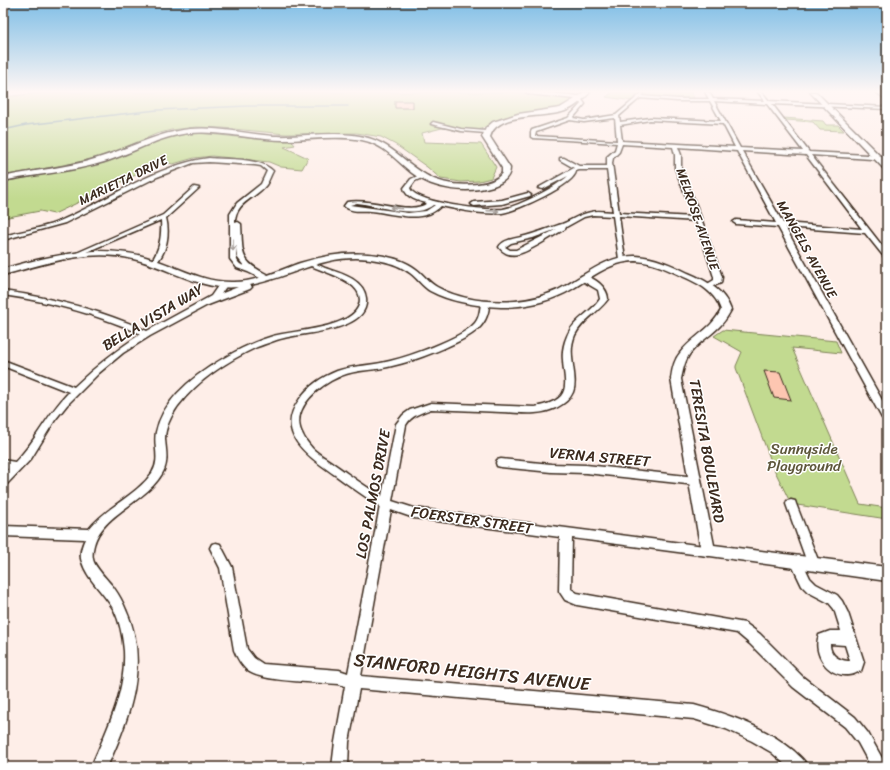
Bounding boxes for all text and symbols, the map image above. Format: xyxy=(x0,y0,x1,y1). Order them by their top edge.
street label: MARIETTA DRIVE xyxy=(74,148,172,212)
street label: MELROSE AVENUE xyxy=(670,165,727,274)
street label: MANGELS AVENUE xyxy=(770,196,844,303)
one-way arrow xyxy=(390,204,403,212)
one-way arrow xyxy=(486,207,499,214)
one-way arrow xyxy=(229,238,236,251)
street label: BELLA VISTA WAY xyxy=(97,276,210,358)
street label: TERESITA BOULEVARD xyxy=(682,377,732,525)
street label: LOS PALMOS DRIVE xyxy=(348,426,399,561)
park label: Sunnyside Playground xyxy=(767,436,842,479)
street label: VERNA STREET xyxy=(549,440,653,474)
street label: FOERSTER STREET xyxy=(410,499,536,542)
street label: STANFORD HEIGHTS AVENUE xyxy=(352,644,593,700)

